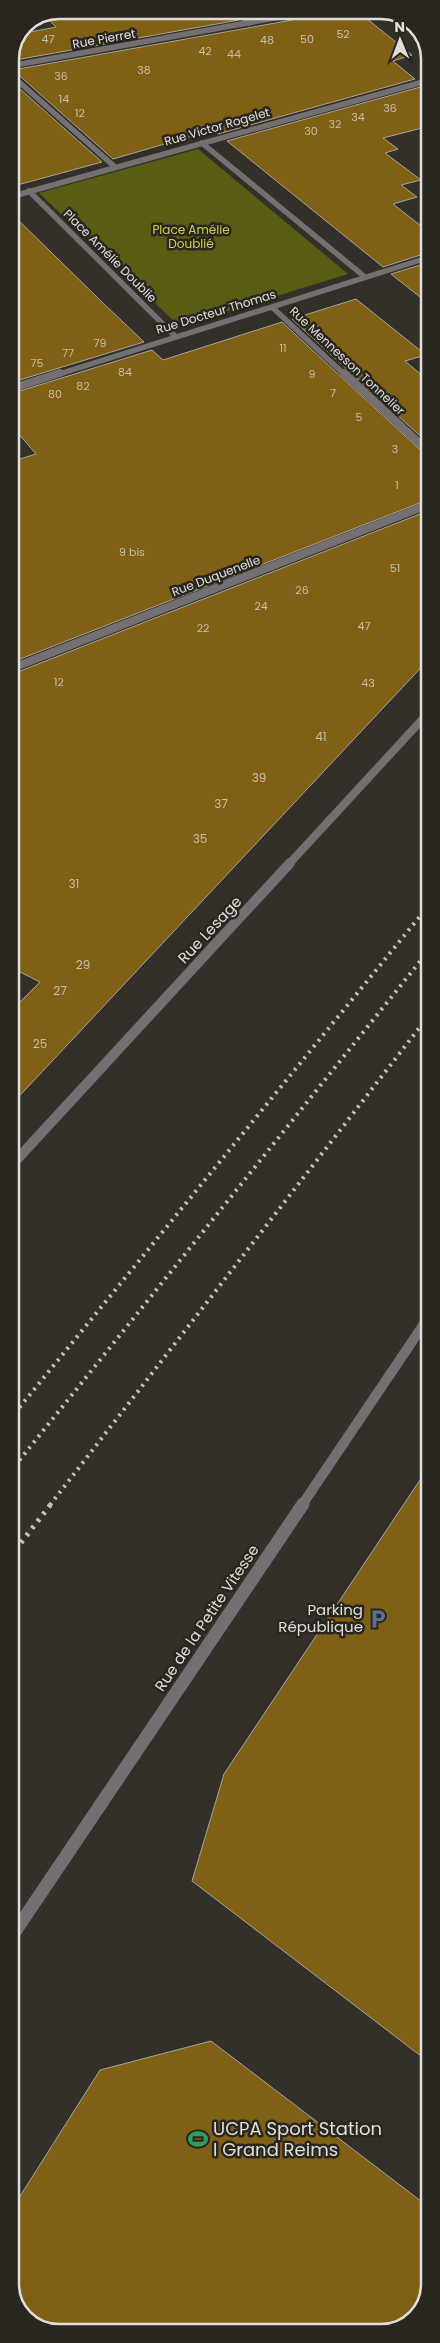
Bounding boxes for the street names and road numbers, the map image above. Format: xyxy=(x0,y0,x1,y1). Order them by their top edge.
street label: Rue Pierret xyxy=(71,25,137,52)
street label: Rue Victor Rogelet xyxy=(162,103,272,150)
street label: Place Amélie Doublie xyxy=(60,205,161,306)
street label: Rue Docteur Thomas xyxy=(154,285,278,338)
street label: Rue Mennesson Tonnelier xyxy=(286,303,409,419)
street label: Rue Duquenelle xyxy=(169,551,263,600)
street label: Rue Lesage xyxy=(173,891,246,968)
street label: Rue de la Petite Vitesse xyxy=(150,1540,264,1695)

